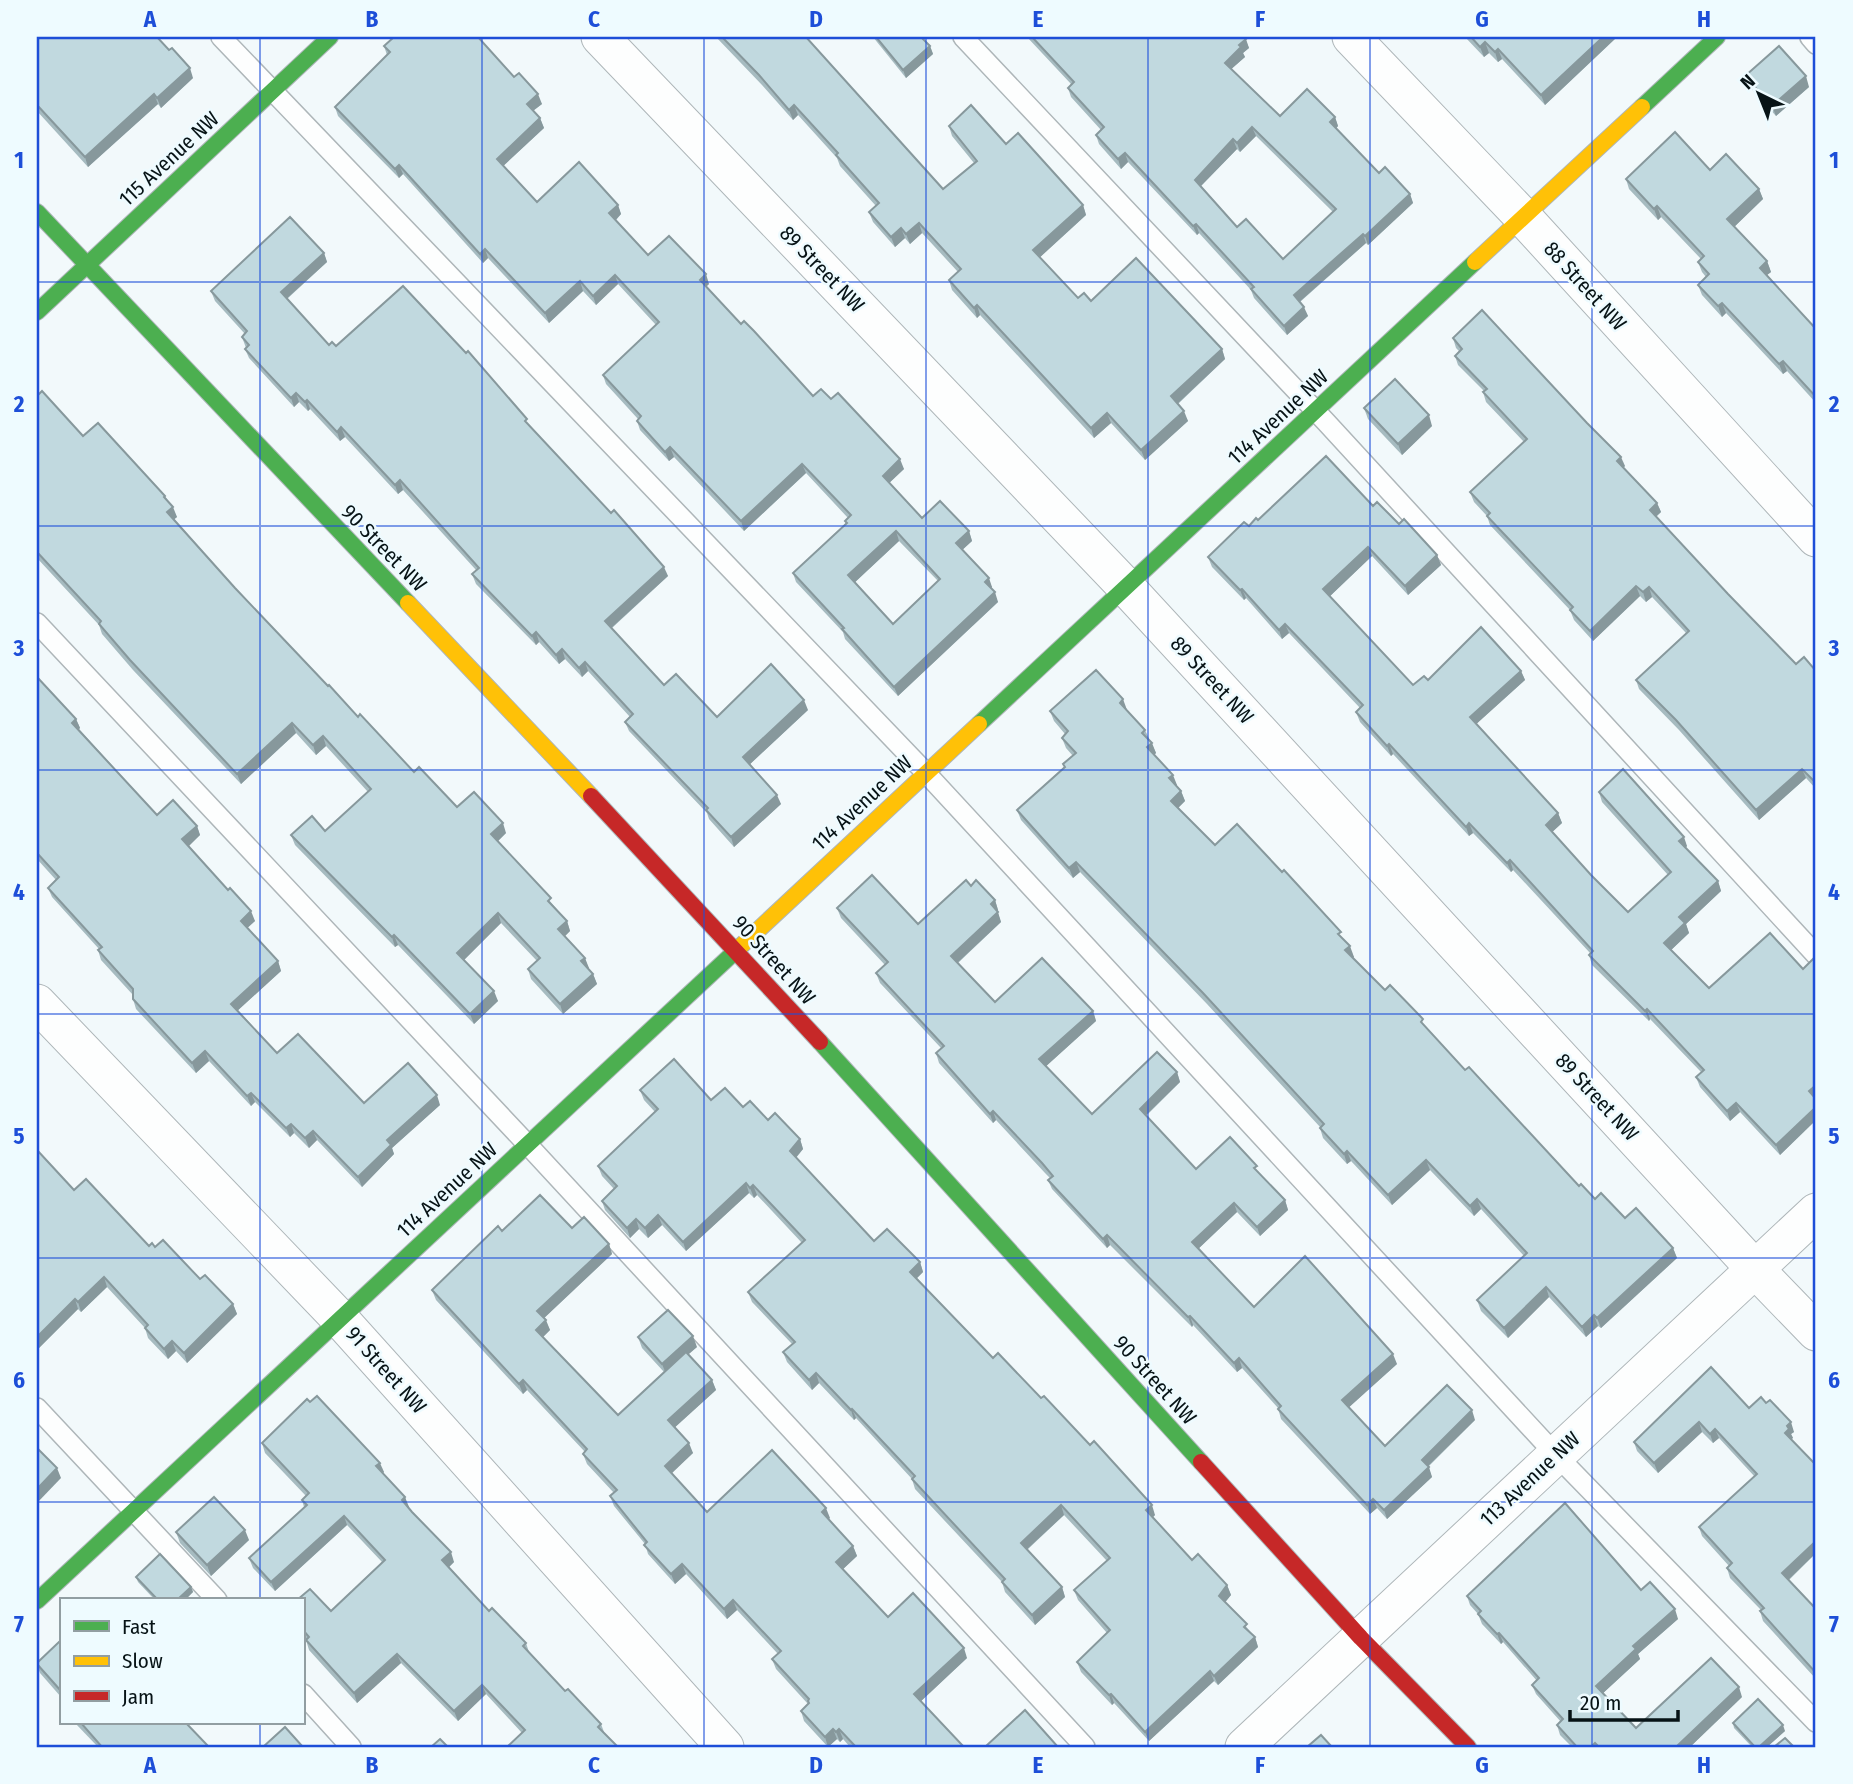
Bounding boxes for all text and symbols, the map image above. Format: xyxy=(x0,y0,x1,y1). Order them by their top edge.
text: A xyxy=(143,5,157,33)
text: B xyxy=(366,5,379,33)
text: C xyxy=(588,5,600,33)
text: D xyxy=(809,5,823,33)
text: E xyxy=(1033,5,1044,33)
text: F xyxy=(1255,5,1265,33)
text: G xyxy=(1475,5,1489,33)
text: H xyxy=(1697,5,1711,33)
north arrow xyxy=(1724,60,1794,130)
text: N xyxy=(1736,70,1760,94)
street label: 115 Avenue NW xyxy=(114,106,225,212)
text: 1 xyxy=(14,146,24,174)
text: 1 xyxy=(1829,146,1839,174)
street label: 89 Street NW xyxy=(774,220,870,318)
street label: 88 Street NW xyxy=(1538,236,1632,336)
street label: 114 Avenue NW xyxy=(1222,364,1334,470)
text: 2 xyxy=(13,390,25,418)
text: 2 xyxy=(1828,390,1840,418)
street label: 90 Street NW xyxy=(336,499,432,597)
street label: 89 Street NW xyxy=(1165,631,1259,729)
text: 3 xyxy=(13,634,25,662)
text: 3 xyxy=(1828,634,1840,662)
street label: 114 Avenue NW xyxy=(806,750,918,856)
text: 4 xyxy=(13,878,25,906)
text: 4 xyxy=(1828,878,1840,906)
street label: 90 Street NW xyxy=(727,910,821,1010)
street label: 89 Street NW xyxy=(1550,1048,1644,1146)
text: 5 xyxy=(13,1122,25,1150)
text: 5 xyxy=(1828,1122,1840,1150)
street label: 114 Avenue NW xyxy=(391,1137,503,1243)
street label: 91 Street NW xyxy=(340,1321,432,1419)
street label: 90 Street NW xyxy=(1108,1330,1202,1430)
text: 6 xyxy=(13,1366,25,1394)
text: 6 xyxy=(1828,1366,1840,1394)
street label: 113 Avenue NW xyxy=(1475,1426,1586,1532)
legend xyxy=(60,1598,304,1724)
text: 7 xyxy=(14,1610,24,1638)
text: 7 xyxy=(1829,1610,1839,1638)
text: Fast xyxy=(122,1614,156,1640)
text: Slow xyxy=(122,1648,163,1674)
scale bar xyxy=(1570,1679,1678,1723)
text: Jam xyxy=(122,1684,154,1710)
text: 20 m xyxy=(1580,1690,1621,1716)
text: A xyxy=(143,1751,157,1779)
text: B xyxy=(366,1751,379,1779)
text: C xyxy=(588,1751,600,1779)
text: D xyxy=(809,1751,823,1779)
text: E xyxy=(1033,1751,1044,1779)
text: F xyxy=(1255,1751,1265,1779)
text: G xyxy=(1475,1751,1489,1779)
text: H xyxy=(1697,1751,1711,1779)

